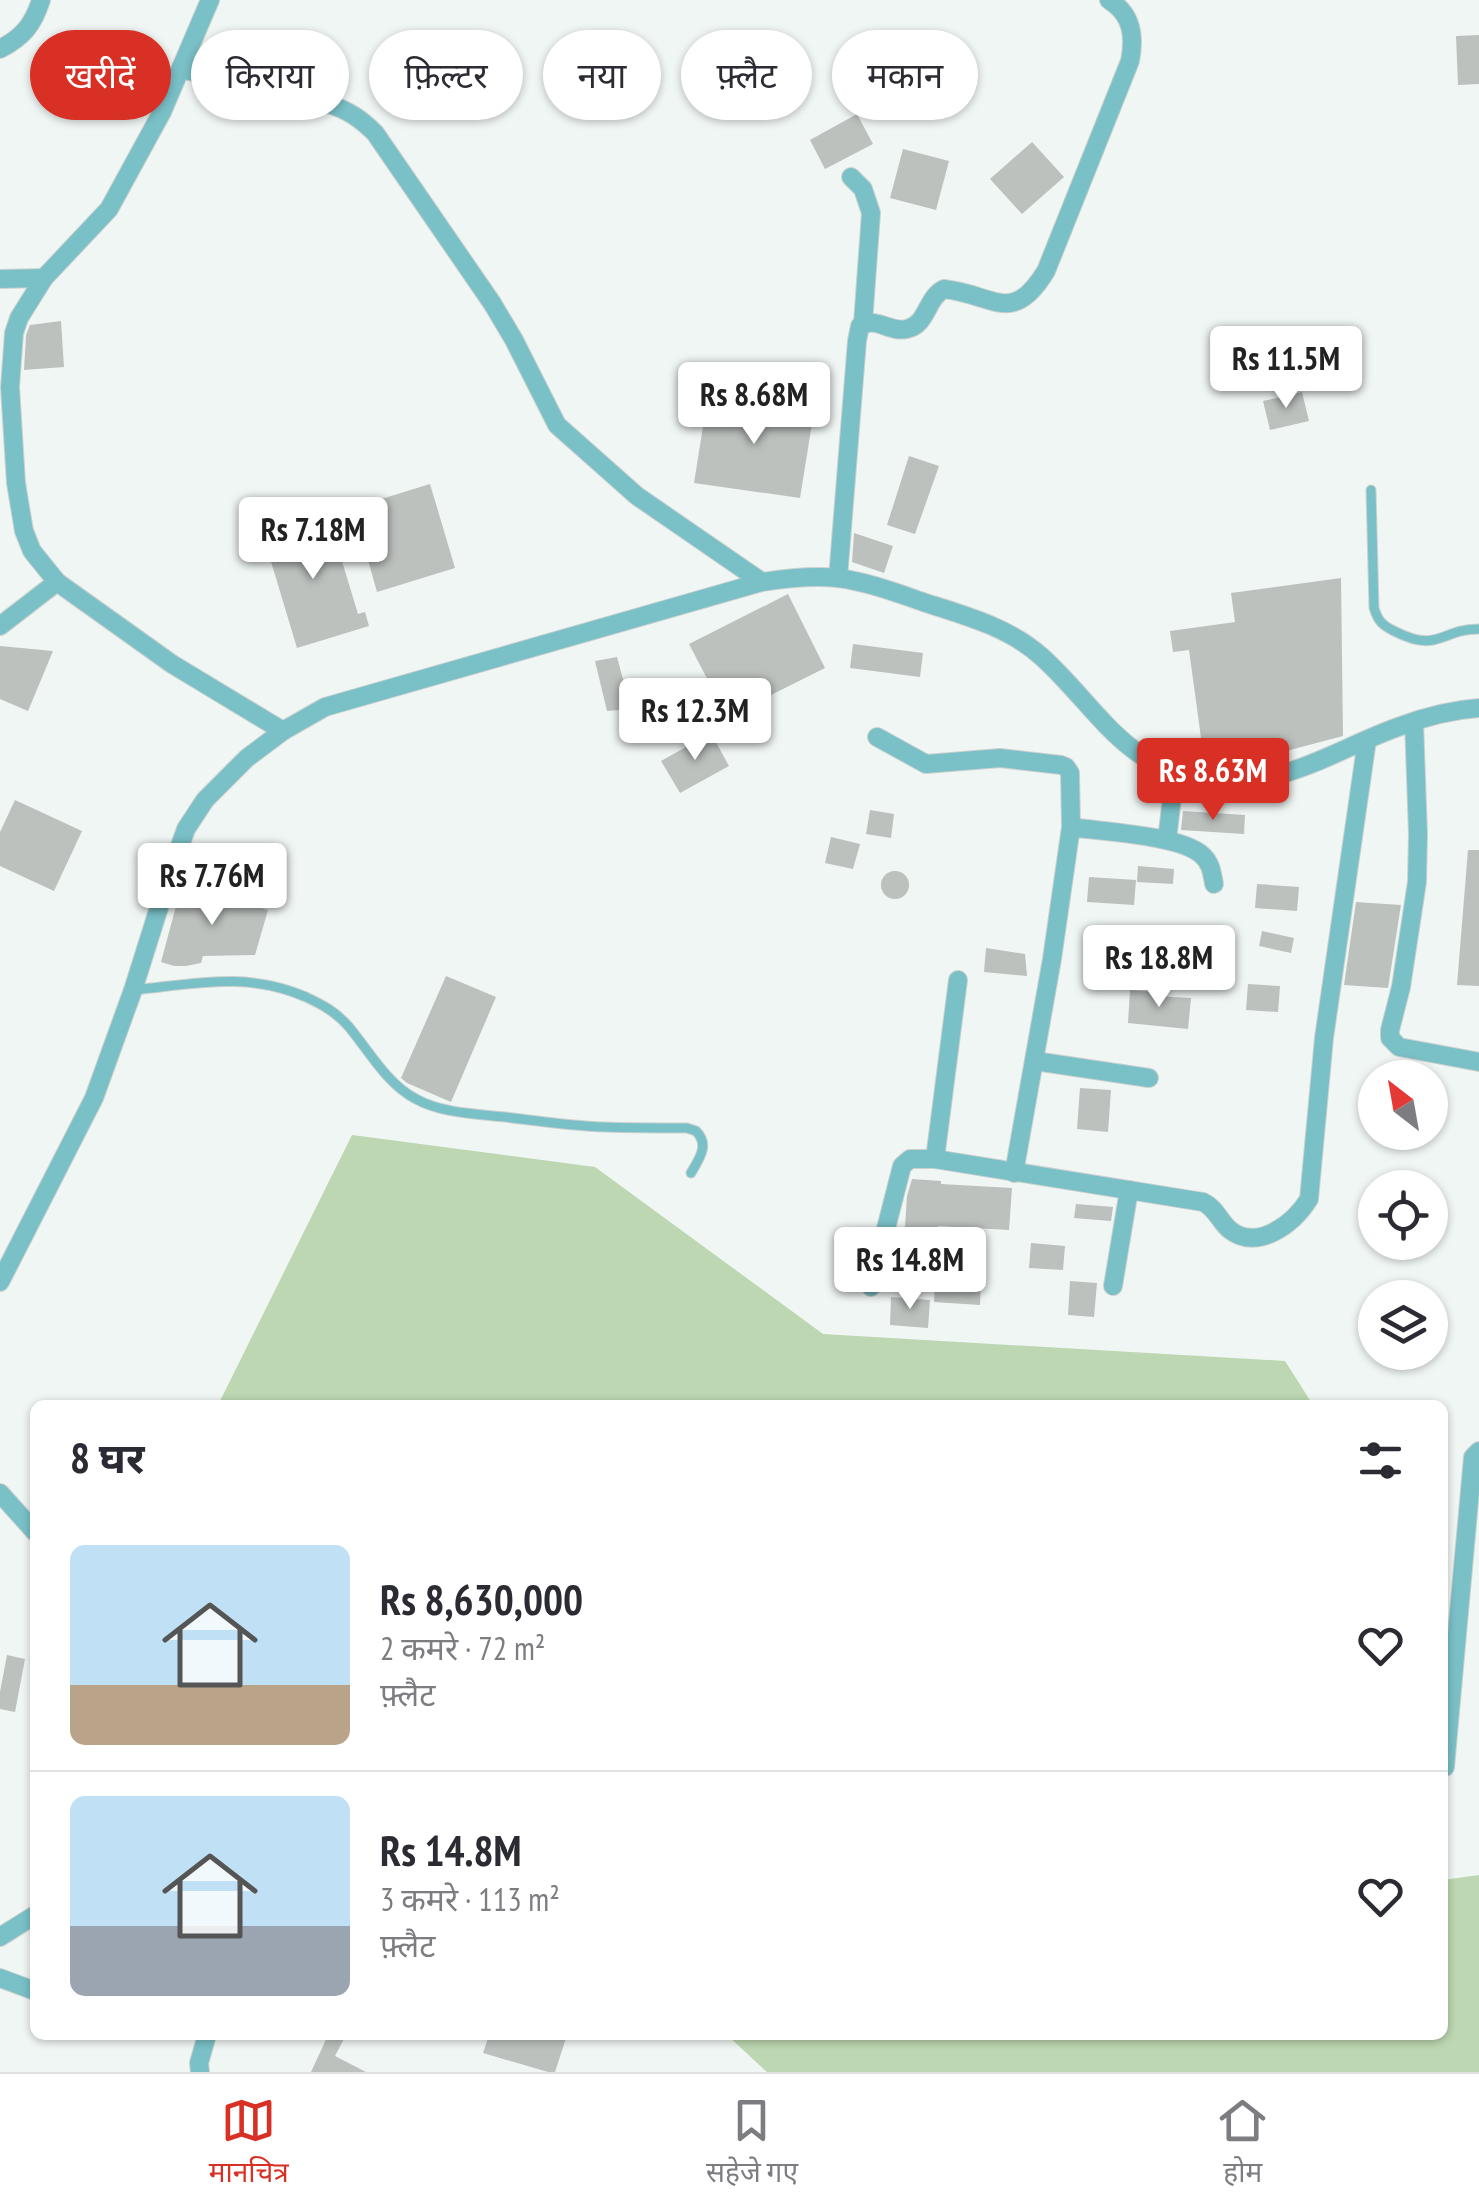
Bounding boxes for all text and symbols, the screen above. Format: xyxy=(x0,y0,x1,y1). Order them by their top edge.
chip: खरीदें xyxy=(30,30,171,120)
chip: किराया xyxy=(191,30,349,120)
chip: फ़िल्टर xyxy=(369,30,523,120)
chip: नया xyxy=(543,30,661,120)
chip: फ़्लैट xyxy=(681,30,812,120)
chip: मकान xyxy=(832,30,978,120)
pin: Rs 11.5M xyxy=(1183,326,1389,411)
text: Rs 11.5M xyxy=(1232,337,1340,379)
pin: Rs 8.68M xyxy=(651,362,857,447)
text: Rs 8.68M xyxy=(700,373,808,415)
pin: Rs 7.18M xyxy=(210,497,416,582)
text: Rs 7.18M xyxy=(261,508,365,550)
pin: Rs 12.3M xyxy=(592,678,798,763)
text: Rs 12.3M xyxy=(641,689,749,731)
pin: Rs 8.63M xyxy=(1110,738,1316,823)
text: Rs 8.63M xyxy=(1159,749,1267,791)
pin: Rs 7.76M xyxy=(109,843,315,928)
text: Rs 7.76M xyxy=(160,854,264,896)
pin: Rs 18.8M xyxy=(1056,925,1262,1010)
text: Rs 18.8M xyxy=(1105,936,1213,978)
north arrow xyxy=(1358,1060,1448,1150)
map controls xyxy=(1358,1060,1448,1370)
button: locate xyxy=(1358,1170,1448,1260)
pin: Rs 14.8M xyxy=(807,1227,1013,1312)
text: Rs 14.8M xyxy=(856,1238,964,1280)
button: layers xyxy=(1358,1280,1448,1370)
text: 8 घर xyxy=(70,1430,144,1485)
icon: filters xyxy=(1353,1433,1408,1488)
text: Rs 8,630,000 xyxy=(380,1572,583,1627)
icon: home xyxy=(150,1585,270,1705)
icon: heart xyxy=(1353,1618,1408,1673)
text: 2 कमरे · 72 m² xyxy=(380,1627,545,1669)
text: फ़्लैट xyxy=(380,1673,435,1715)
text: Rs 14.8M xyxy=(380,1823,521,1878)
icon: home xyxy=(150,1836,270,1956)
icon: heart xyxy=(1353,1869,1408,1924)
text: 3 कमरे · 113 m² xyxy=(380,1878,560,1920)
text: फ़्लैट xyxy=(380,1924,435,1966)
tab: मानचित्र xyxy=(209,2093,289,2193)
tab: सहेजे गए xyxy=(706,2093,798,2193)
tab: होम xyxy=(1215,2093,1270,2193)

